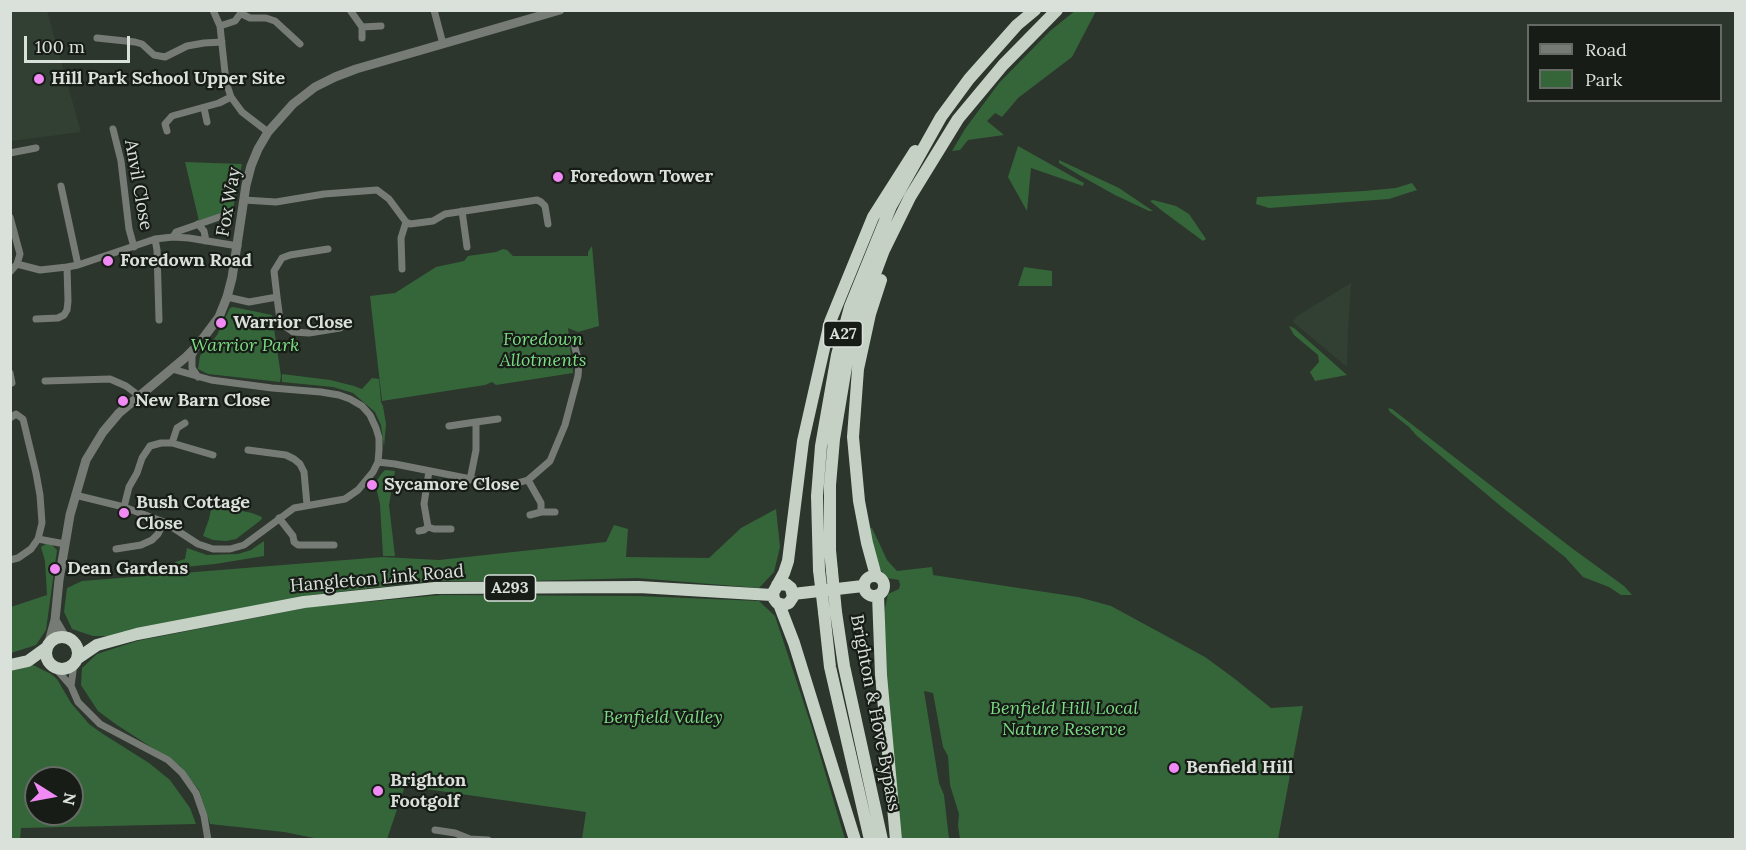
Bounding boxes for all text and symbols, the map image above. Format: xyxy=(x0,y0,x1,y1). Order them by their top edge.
scale bar xyxy=(27,24,134,62)
legend xyxy=(1527,24,1722,102)
text: 100 m xyxy=(35,35,85,58)
text: Road xyxy=(1585,38,1627,61)
place label: Hill Park School Upper Site xyxy=(51,68,285,90)
text: Park xyxy=(1585,68,1622,91)
marker: Hill Park School Upper Site xyxy=(32,72,46,86)
street label: Anvil Close xyxy=(119,138,157,232)
street label: Fox Way xyxy=(212,166,246,238)
place label: Foredown Tower xyxy=(570,166,713,188)
marker: Foredown Tower xyxy=(551,170,565,184)
place label: Foredown Road xyxy=(120,250,252,272)
marker: Foredown Road xyxy=(101,254,115,268)
place label: Warrior Close xyxy=(233,312,353,334)
marker: Warrior Close xyxy=(214,316,228,330)
road number: A27 xyxy=(824,321,862,347)
park label: Foredown Allotments xyxy=(500,329,586,372)
park label: Warrior Park xyxy=(191,335,299,357)
place label: New Barn Close xyxy=(135,390,270,412)
marker: New Barn Close xyxy=(116,394,130,408)
place label: Sycamore Close xyxy=(384,474,519,496)
marker: Sycamore Close xyxy=(365,478,379,492)
place label: Bush Cottage Close xyxy=(136,492,250,534)
marker: Bush Cottage Close xyxy=(117,506,131,520)
place label: Dean Gardens xyxy=(67,558,188,580)
street label: Hangleton Link Road xyxy=(289,561,465,597)
marker: Dean Gardens xyxy=(48,562,62,576)
road number: A293 xyxy=(484,575,536,601)
street label: Brighton & Hove Bypass xyxy=(845,613,905,813)
park label: Benfield Hill Local Nature Reserve xyxy=(990,698,1138,740)
park label: Benfield Valley xyxy=(603,707,723,729)
place label: Benfield Hill xyxy=(1186,757,1293,779)
marker: Benfield Hill xyxy=(1167,761,1181,775)
north arrow xyxy=(24,766,84,826)
place label: Brighton Footgolf xyxy=(390,770,466,812)
marker: Brighton Footgolf xyxy=(371,784,385,798)
text: N xyxy=(59,791,81,807)

